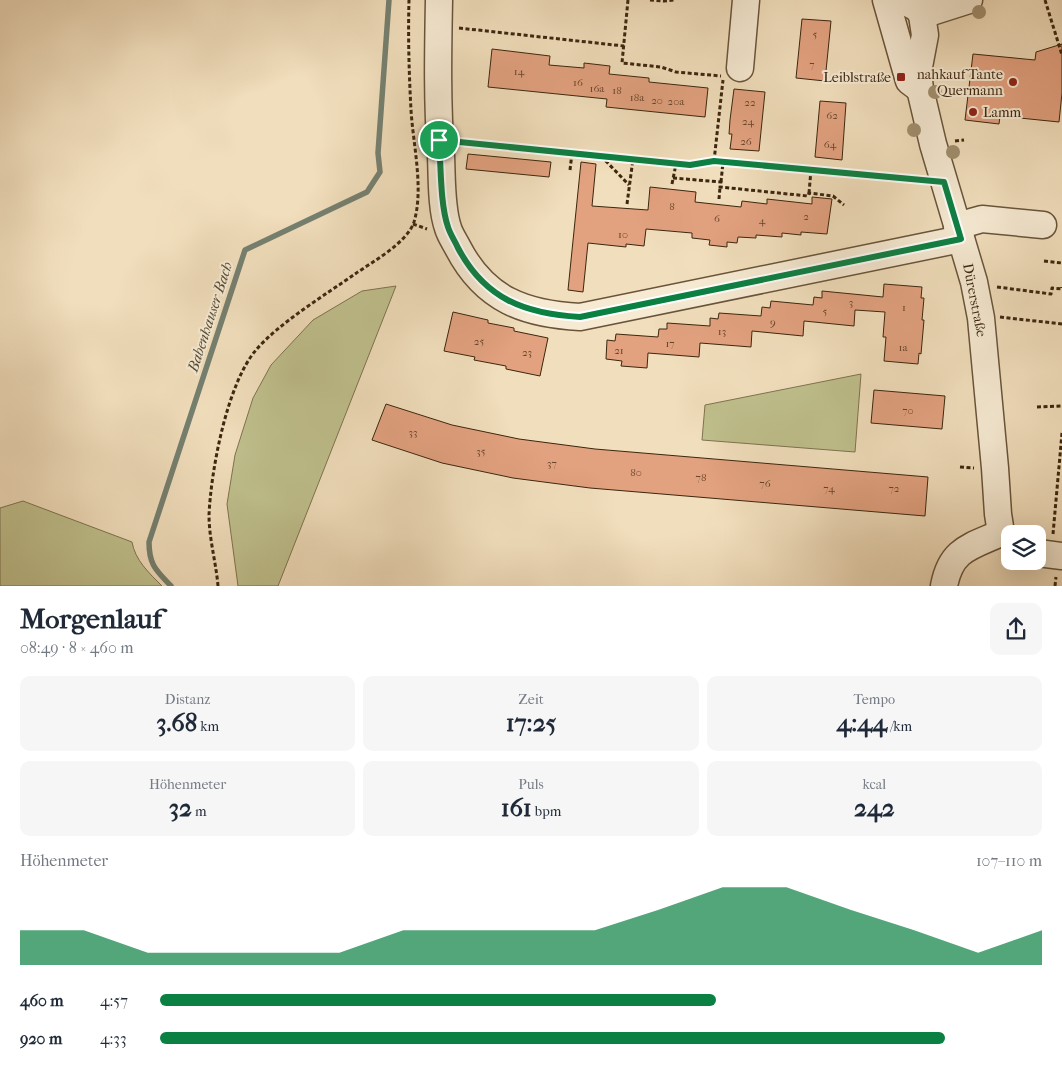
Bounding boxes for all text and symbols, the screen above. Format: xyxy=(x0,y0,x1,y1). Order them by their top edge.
house number: 5 xyxy=(813,28,818,41)
house number: 7 xyxy=(809,58,815,71)
house number: 14 xyxy=(514,65,525,78)
place label: nahkauf Tante Quermann xyxy=(917,66,1003,99)
place label: Leiblstraße xyxy=(823,69,891,86)
marker: Leiblstraße xyxy=(895,71,907,83)
house number: 16 xyxy=(573,76,583,89)
marker: nahkauf Tante Quermann xyxy=(1007,76,1019,88)
house number: 16a xyxy=(590,82,605,95)
house number: 18 xyxy=(612,84,622,97)
house number: 18a xyxy=(630,91,645,104)
house number: 20 xyxy=(651,94,663,107)
house number: 20a xyxy=(668,95,685,108)
house number: 22 xyxy=(744,96,756,109)
place label: Lamm xyxy=(983,104,1022,121)
marker: Lamm xyxy=(967,106,979,118)
house number: 62 xyxy=(826,109,838,122)
house number: 24 xyxy=(742,115,755,128)
pin xyxy=(418,119,460,161)
icon: arrive xyxy=(425,126,453,154)
house number: 26 xyxy=(740,135,752,148)
house number: 64 xyxy=(824,138,837,151)
house number: 8 xyxy=(669,200,675,213)
house number: 2 xyxy=(803,210,809,223)
house number: 6 xyxy=(714,212,720,225)
house number: 4 xyxy=(759,214,766,227)
house number: 10 xyxy=(618,228,628,241)
water label: Babenhauser Bach xyxy=(183,259,236,375)
street label: Dürerstraße xyxy=(959,262,990,338)
house number: 3 xyxy=(849,296,853,309)
house number: 1 xyxy=(902,301,906,314)
house number: 5 xyxy=(823,305,828,318)
house number: 9 xyxy=(770,316,776,329)
house number: 13 xyxy=(718,325,726,338)
house number: 25 xyxy=(474,335,484,348)
house number: 17 xyxy=(665,337,675,350)
house number: 1a xyxy=(898,341,908,354)
house number: 21 xyxy=(614,344,624,357)
house number: 23 xyxy=(522,346,532,359)
house number: 70 xyxy=(902,404,914,417)
house number: 33 xyxy=(408,426,418,439)
house number: 35 xyxy=(476,445,486,458)
house number: 37 xyxy=(547,457,557,470)
house number: 80 xyxy=(630,466,642,479)
house number: 78 xyxy=(696,471,706,484)
house number: 76 xyxy=(759,477,771,490)
house number: 74 xyxy=(823,482,835,495)
house number: 72 xyxy=(889,482,900,495)
map controls xyxy=(1001,525,1046,570)
button: layers xyxy=(1001,525,1046,570)
text: Morgenlauf xyxy=(20,602,162,635)
button: share xyxy=(990,603,1042,655)
text: 08:49 · 8 × 460 m xyxy=(20,638,133,657)
text: Distanz xyxy=(165,691,211,708)
text: Zeit xyxy=(518,691,544,708)
text: Tempo xyxy=(854,691,895,708)
text: 3.68 xyxy=(156,708,197,737)
text: 17:25 xyxy=(506,708,556,737)
text: 4:44 xyxy=(836,708,887,737)
text: km xyxy=(197,718,219,735)
text: /km xyxy=(887,718,912,735)
text: Höhenmeter xyxy=(149,776,226,793)
text: Puls xyxy=(518,776,544,793)
text: kcal xyxy=(863,776,886,793)
text: 32 xyxy=(169,793,192,822)
text: 161 xyxy=(501,793,532,822)
text: 242 xyxy=(854,793,895,822)
text: m xyxy=(192,803,207,820)
text: bpm xyxy=(532,803,561,820)
text: Höhenmeter xyxy=(20,851,108,870)
text: 107–110 m xyxy=(976,851,1042,870)
text: 460 m xyxy=(20,991,64,1010)
text: 4:57 xyxy=(100,991,128,1010)
text: 920 m xyxy=(20,1029,62,1048)
text: 4:33 xyxy=(100,1029,126,1048)

